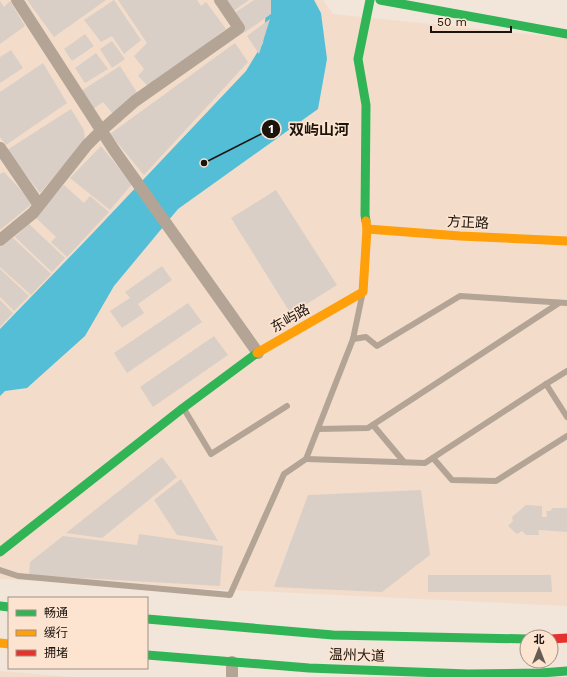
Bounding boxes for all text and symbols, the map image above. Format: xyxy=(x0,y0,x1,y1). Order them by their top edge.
scale bar xyxy=(431,8,511,34)
text: 50 m xyxy=(437,15,467,29)
callout: 双屿山河 xyxy=(261,116,357,143)
text: 双屿山河 xyxy=(289,121,349,139)
text: 1 xyxy=(268,122,274,136)
street label: 方正路 xyxy=(447,213,489,231)
street label: 东屿路 xyxy=(268,301,312,335)
legend xyxy=(8,597,148,669)
text: 畅通 xyxy=(44,606,68,620)
text: 缓行 xyxy=(44,626,68,640)
north arrow xyxy=(519,629,559,669)
text: 北 xyxy=(534,633,545,646)
text: 拥堵 xyxy=(44,646,68,660)
street label: 温州大道 xyxy=(329,646,385,664)

